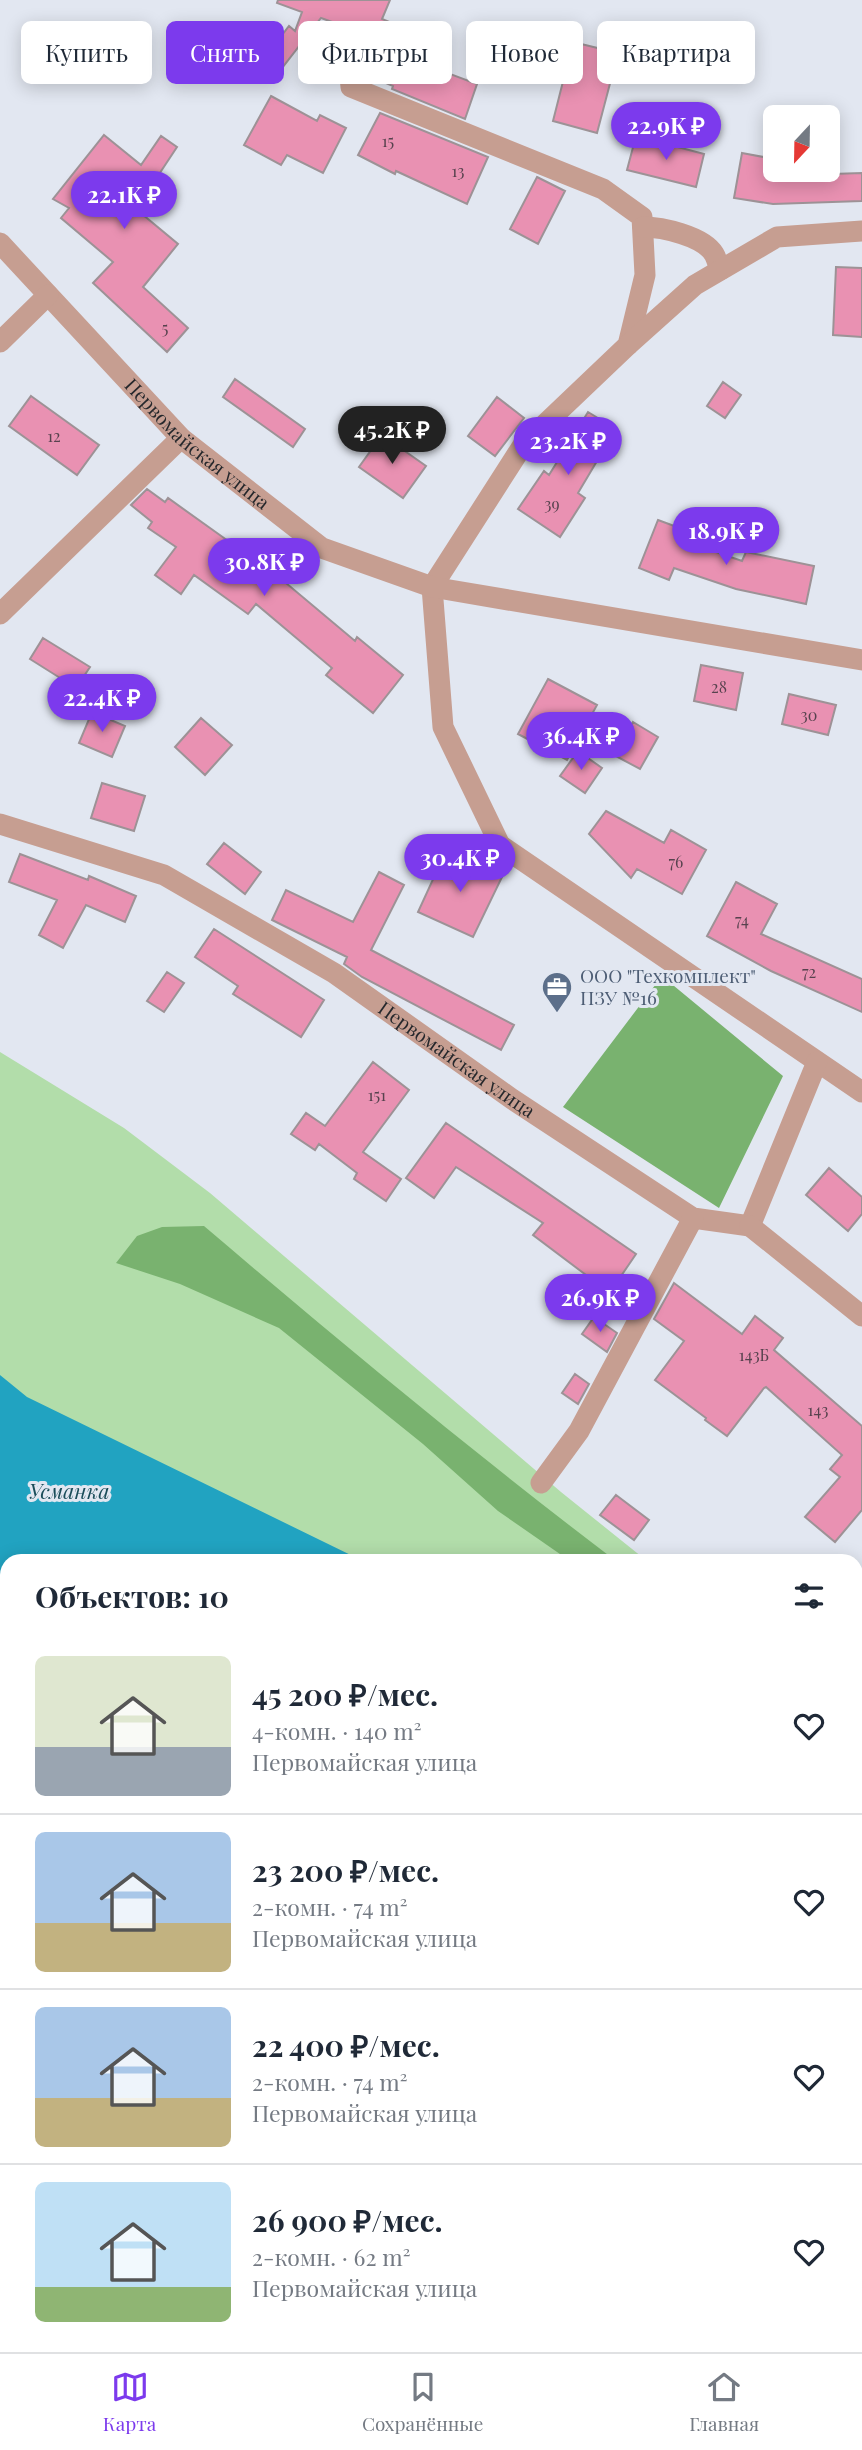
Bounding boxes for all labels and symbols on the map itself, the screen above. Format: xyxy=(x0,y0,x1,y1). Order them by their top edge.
pin: 22.9K ₽ xyxy=(601,102,731,162)
north arrow xyxy=(763,105,840,182)
house number: 15 xyxy=(382,130,394,151)
house number: 13 xyxy=(452,160,464,181)
pin: 22.1K ₽ xyxy=(59,172,189,231)
house number: 5 xyxy=(162,317,168,338)
street label: Первомайская улица xyxy=(120,372,276,515)
pin: 45.2K ₽ xyxy=(327,406,457,466)
pin: 23.2K ₽ xyxy=(503,418,633,477)
house number: 12 xyxy=(47,425,61,446)
house number: 39 xyxy=(544,493,560,514)
pin: 18.9K ₽ xyxy=(661,508,791,567)
pin: 30.8K ₽ xyxy=(199,538,329,598)
pin: 22.4K ₽ xyxy=(37,674,167,734)
house number: 28 xyxy=(711,676,727,697)
house number: 30 xyxy=(801,704,817,725)
pin: 36.4K ₽ xyxy=(516,712,646,772)
pin: 30.4K ₽ xyxy=(395,834,525,894)
house number: 76 xyxy=(669,851,683,872)
house number: 74 xyxy=(735,909,749,930)
house number: 72 xyxy=(802,961,816,982)
place label: ООО "Техкомплект" ПЗУ №16 xyxy=(580,962,756,1010)
office icon: ООО "Техкомплект" ПЗУ №16 xyxy=(540,970,574,1014)
street label: Первомайская улица xyxy=(374,994,541,1123)
house number: 151 xyxy=(368,1084,386,1105)
pin: 26.9K ₽ xyxy=(535,1274,665,1334)
house number: 143Б xyxy=(739,1344,769,1365)
house number: 143 xyxy=(808,1399,828,1420)
water label: Усманка xyxy=(29,1476,109,1504)

